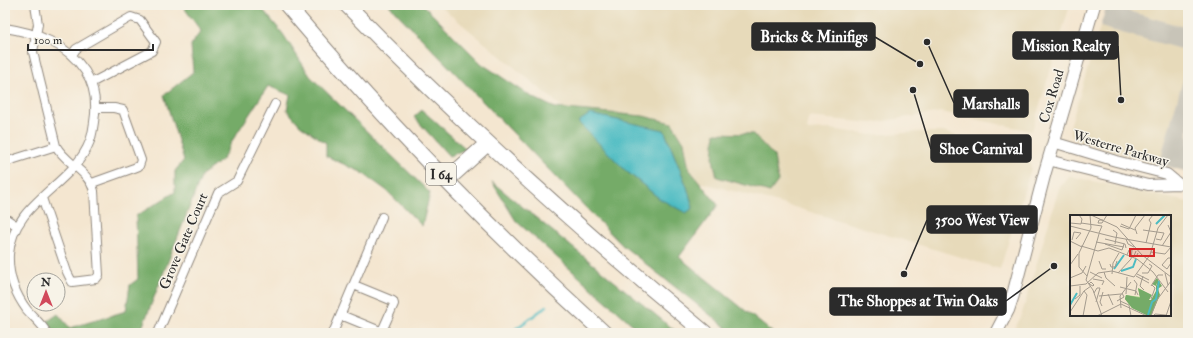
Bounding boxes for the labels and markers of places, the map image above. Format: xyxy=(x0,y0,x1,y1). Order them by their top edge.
callout: Bricks & Minifigs xyxy=(752,23,875,50)
callout: Mission Realty xyxy=(1013,32,1118,59)
callout: Marshalls xyxy=(954,90,1028,117)
callout: Shoe Carnival xyxy=(931,135,1031,162)
callout: 3500 West View xyxy=(927,206,1037,233)
callout: The Shoppes at Twin Oaks xyxy=(830,288,1006,315)

